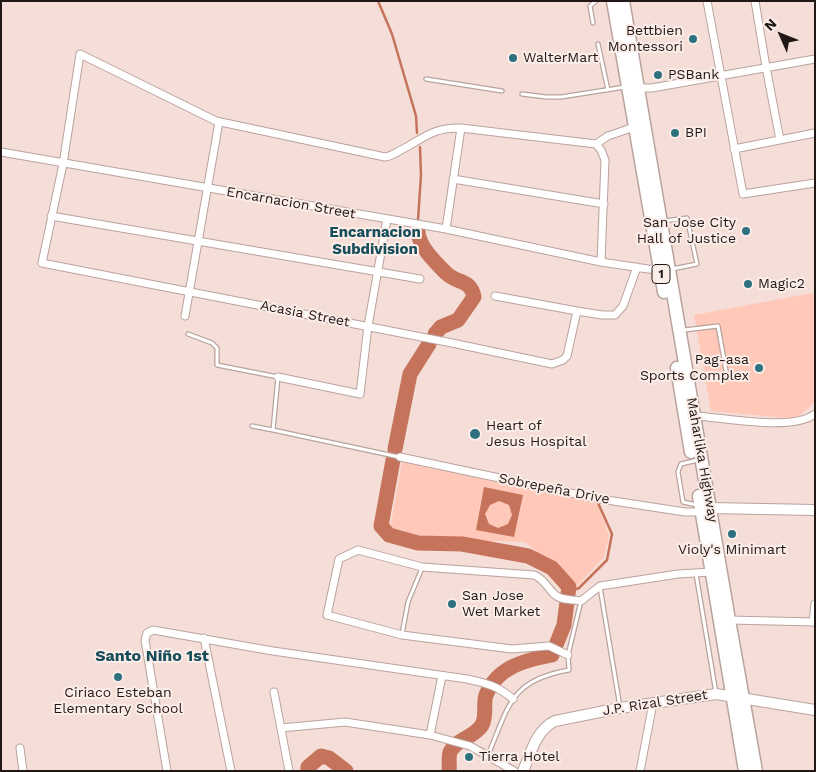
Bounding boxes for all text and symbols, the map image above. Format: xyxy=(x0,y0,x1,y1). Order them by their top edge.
north arrow xyxy=(756,10,806,60)
text: N xyxy=(761,15,780,34)
place label: Bettbien Montessori xyxy=(608,23,683,56)
marker: Bettbien Montessori xyxy=(687,33,699,45)
place label: WalterMart xyxy=(523,50,598,66)
marker: WalterMart xyxy=(507,52,519,64)
place label: PSBank xyxy=(668,67,719,83)
marker: PSBank xyxy=(652,69,664,81)
place label: BPI xyxy=(685,125,707,141)
marker: BPI xyxy=(669,127,681,139)
street label: Encarnacion Street xyxy=(225,183,357,223)
place label: San Jose City Hall of Justice xyxy=(637,215,736,248)
district label: Encarnacion Subdivision xyxy=(329,224,421,259)
marker: San Jose City Hall of Justice xyxy=(740,225,752,237)
road number: 1 xyxy=(652,264,670,284)
place label: Magic2 xyxy=(758,276,805,292)
marker: Magic2 xyxy=(742,278,754,290)
street label: Acasia Street xyxy=(259,297,351,331)
place label: Pag-asa Sports Complex xyxy=(640,352,749,384)
marker: Pag-asa Sports Complex xyxy=(753,362,765,374)
street label: Maharlika Highway xyxy=(683,396,721,524)
place label: Heart of Jesus Hospital xyxy=(486,418,587,451)
marker: Heart of Jesus Hospital xyxy=(468,427,482,441)
street label: Sobrepeña Drive xyxy=(497,470,611,508)
marker: Violy's Minimart xyxy=(726,528,738,540)
place label: Violy's Minimart xyxy=(678,542,786,558)
place label: San Jose Wet Market xyxy=(462,588,540,620)
marker: San Jose Wet Market xyxy=(446,598,458,610)
district label: Santo Niño 1st xyxy=(95,646,209,666)
marker: Ciriaco Esteban Elementary School xyxy=(112,671,124,683)
place label: Ciriaco Esteban Elementary School xyxy=(53,685,183,718)
street label: J.P. Rizal Street xyxy=(601,686,709,720)
place label: Tierra Hotel xyxy=(479,749,560,765)
marker: Tierra Hotel xyxy=(463,751,475,763)

